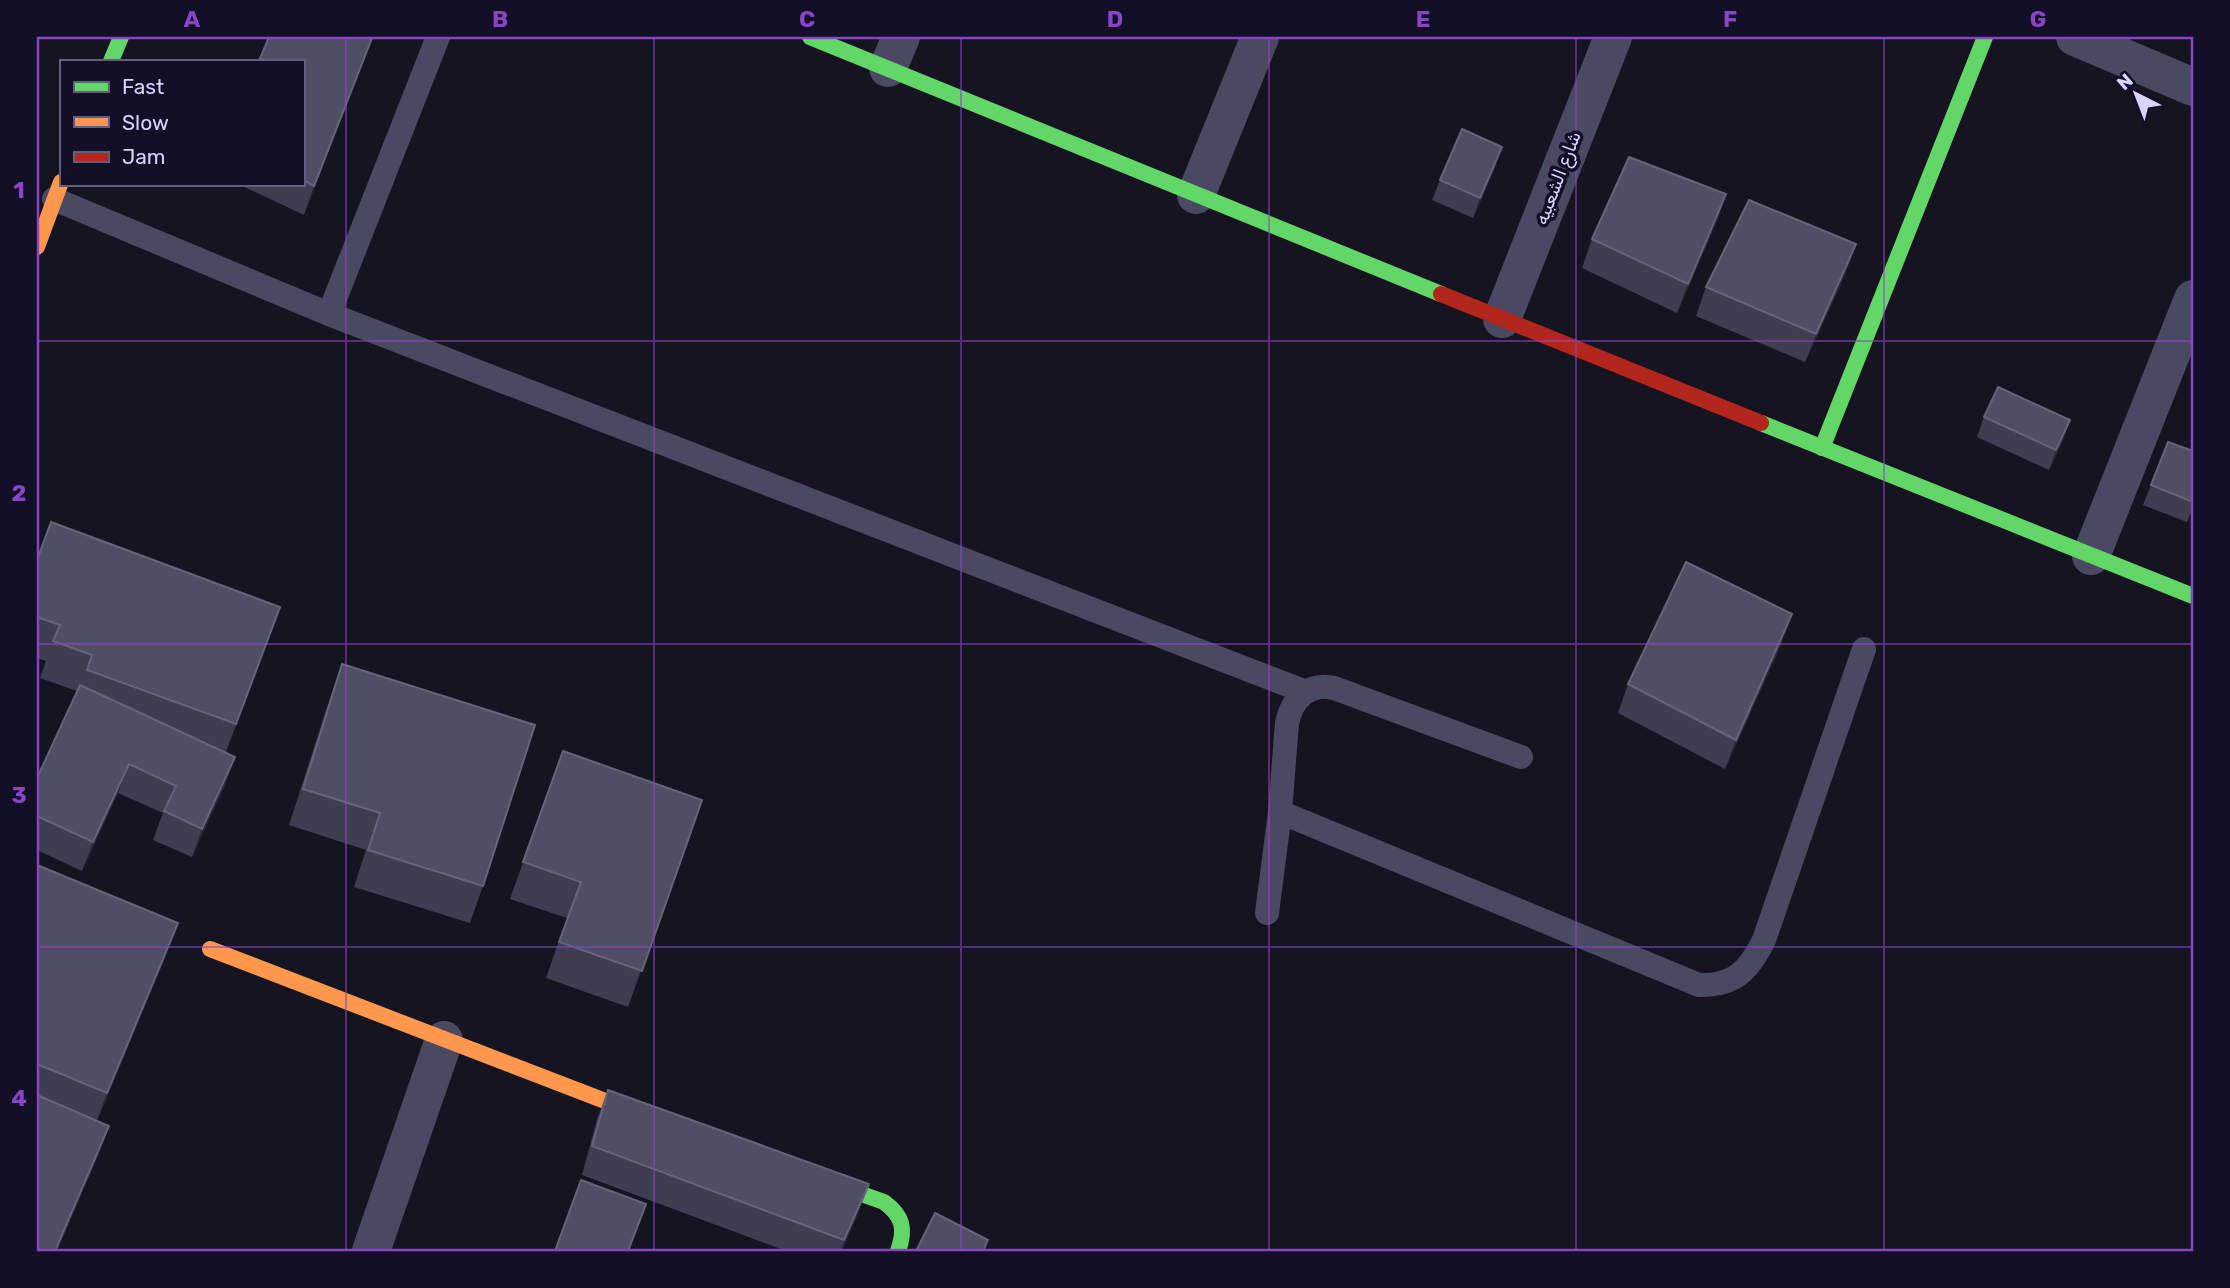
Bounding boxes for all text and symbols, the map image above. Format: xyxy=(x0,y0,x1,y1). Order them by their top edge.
text: A xyxy=(184,5,201,33)
text: B xyxy=(492,5,508,33)
text: C xyxy=(799,5,815,33)
text: D xyxy=(1107,5,1123,33)
text: E xyxy=(1416,5,1430,33)
text: F xyxy=(1723,5,1737,33)
text: G xyxy=(2030,5,2046,33)
legend xyxy=(60,60,304,186)
north arrow xyxy=(2100,60,2170,130)
text: N xyxy=(2112,69,2138,95)
text: Fast xyxy=(122,74,164,99)
text: Slow xyxy=(122,110,169,135)
street label: شارع الشعبيه xyxy=(1530,128,1587,228)
text: Jam xyxy=(122,144,166,169)
text: 1 xyxy=(13,176,25,204)
text: 2 xyxy=(12,479,26,507)
text: 3 xyxy=(11,781,27,809)
text: 4 xyxy=(11,1084,27,1112)

